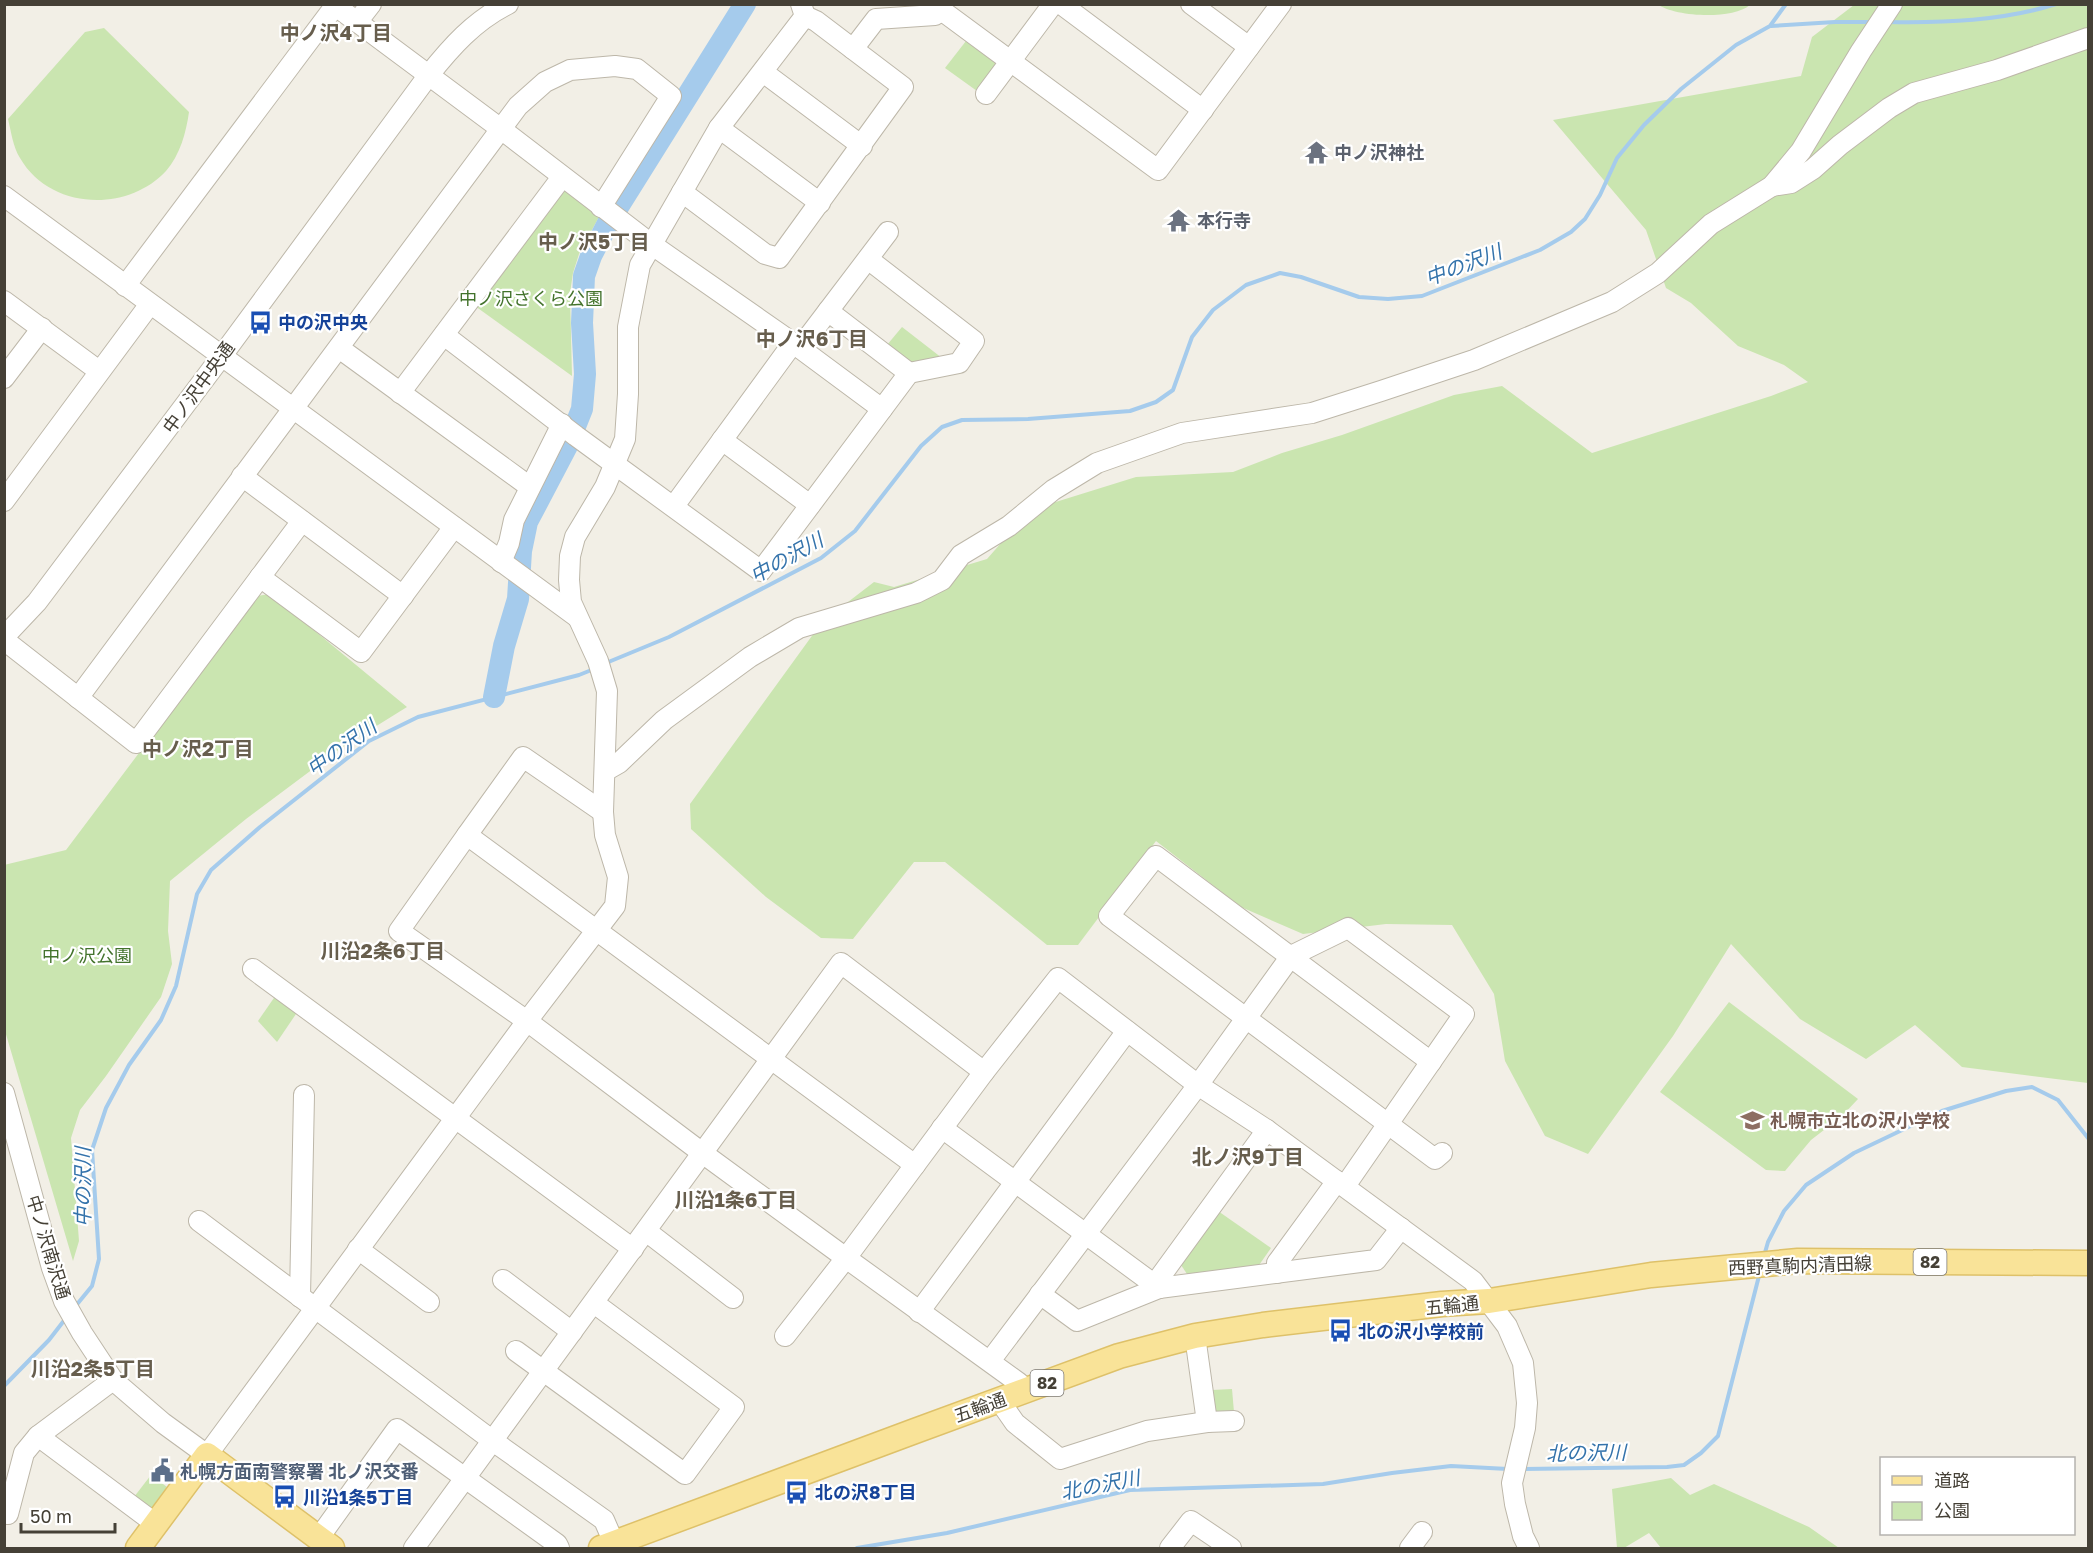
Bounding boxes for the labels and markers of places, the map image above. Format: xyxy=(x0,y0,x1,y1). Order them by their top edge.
temple icon: 中ノ沢神社 xyxy=(1303,139,1329,165)
place label: 中ノ沢神社 xyxy=(1334,141,1424,163)
temple icon: 本行寺 xyxy=(1166,207,1192,233)
place label: 本行寺 xyxy=(1197,209,1251,231)
bus stop icon: 中の沢中央 xyxy=(247,309,273,335)
place label: 中の沢中央 xyxy=(278,311,368,333)
school or university icon: 札幌市立北の沢小学校 xyxy=(1739,1107,1765,1133)
place label: 札幌市立北の沢小学校 xyxy=(1770,1109,1950,1131)
bus stop icon: 北の沢小学校前 xyxy=(1327,1318,1353,1344)
place label: 北の沢小学校前 xyxy=(1358,1320,1484,1342)
public building icon: 札幌方面南警察署 北ノ沢交番 xyxy=(149,1458,175,1484)
place label: 札幌方面南警察署 北ノ沢交番 xyxy=(180,1460,419,1482)
bus stop icon: 北の沢8丁目 xyxy=(784,1479,810,1505)
place label: 北の沢8丁目 xyxy=(815,1481,917,1503)
bus stop icon: 川沿1条5丁目 xyxy=(272,1484,298,1510)
place label: 川沿1条5丁目 xyxy=(303,1486,413,1508)

